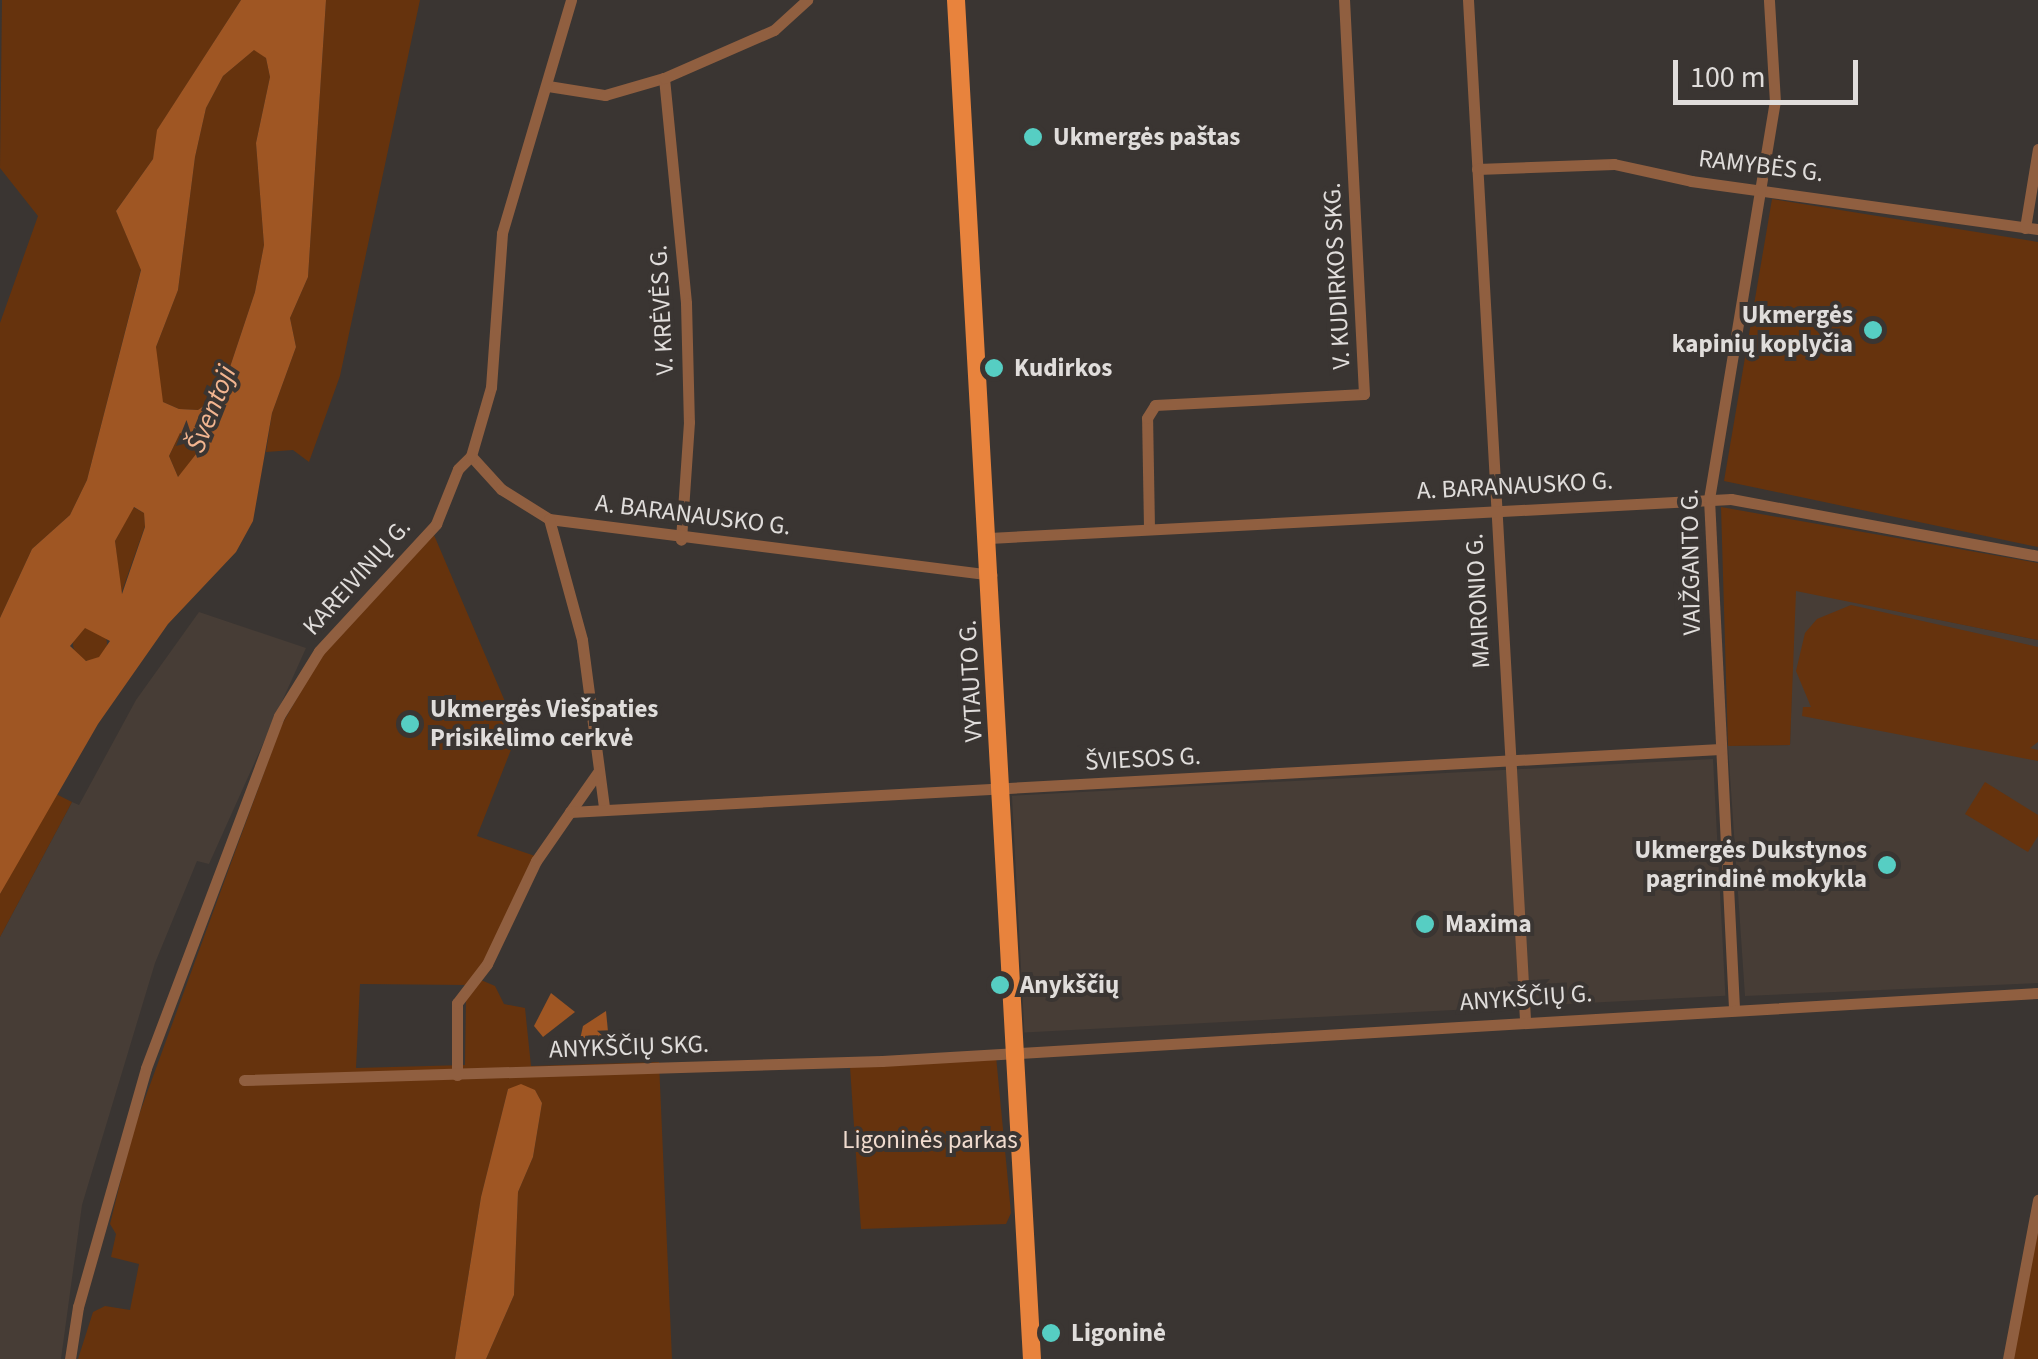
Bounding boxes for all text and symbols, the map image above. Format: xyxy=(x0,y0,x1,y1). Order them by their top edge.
scale bar xyxy=(1678,40,1863,102)
text: 100 m xyxy=(1690,56,1766,99)
place label: Ukmergės paštas xyxy=(1053,122,1240,152)
marker: Ukmergės paštas xyxy=(1022,126,1044,148)
street label: RAMYBĖS G. xyxy=(1697,143,1825,189)
street label: V. KUDIRKOS SKG. xyxy=(1317,182,1357,370)
street label: V. KRĖVĖS G. xyxy=(644,244,680,376)
place label: Ukmergės kapinių koplyčia xyxy=(1672,301,1853,360)
marker: Ukmergės kapinių koplyčia xyxy=(1862,319,1884,341)
place label: Kudirkos xyxy=(1014,353,1112,383)
marker: Kudirkos xyxy=(983,357,1005,379)
water label: Šventoji xyxy=(178,360,244,458)
street label: A. BARANAUSKO G. xyxy=(1416,466,1614,506)
street label: A. BARANAUSKO G. xyxy=(594,488,792,542)
street label: VAIŽGANTO G. xyxy=(1675,488,1707,636)
street label: KAREIVINIŲ G. xyxy=(297,512,417,642)
street label: MAIRONIO G. xyxy=(1459,533,1497,669)
street label: VYTAUTO G. xyxy=(953,619,989,743)
place label: Ukmergės Viešpaties Prisikėlimo cerkvė xyxy=(430,695,658,754)
marker: Ukmergės Viešpaties Prisikėlimo cerkvė xyxy=(399,713,421,735)
street label: ŠVIESOS G. xyxy=(1084,741,1202,777)
place label: Ukmergės Dukstynos pagrindinė mokykla xyxy=(1635,836,1867,895)
marker: Ukmergės Dukstynos pagrindinė mokykla xyxy=(1876,854,1898,876)
place label: Maxima xyxy=(1445,909,1532,939)
marker: Maxima xyxy=(1414,913,1436,935)
place label: Anykščių xyxy=(1020,970,1119,1000)
marker: Anykščių xyxy=(989,974,1011,996)
street label: ANYKŠČIŲ G. xyxy=(1459,978,1593,1018)
street label: ANYKŠČIŲ SKG. xyxy=(548,1029,710,1065)
park label: Ligoninės parkas xyxy=(842,1125,1018,1155)
place label: Ligoninė xyxy=(1071,1318,1166,1348)
marker: Ligoninė xyxy=(1040,1322,1062,1344)

